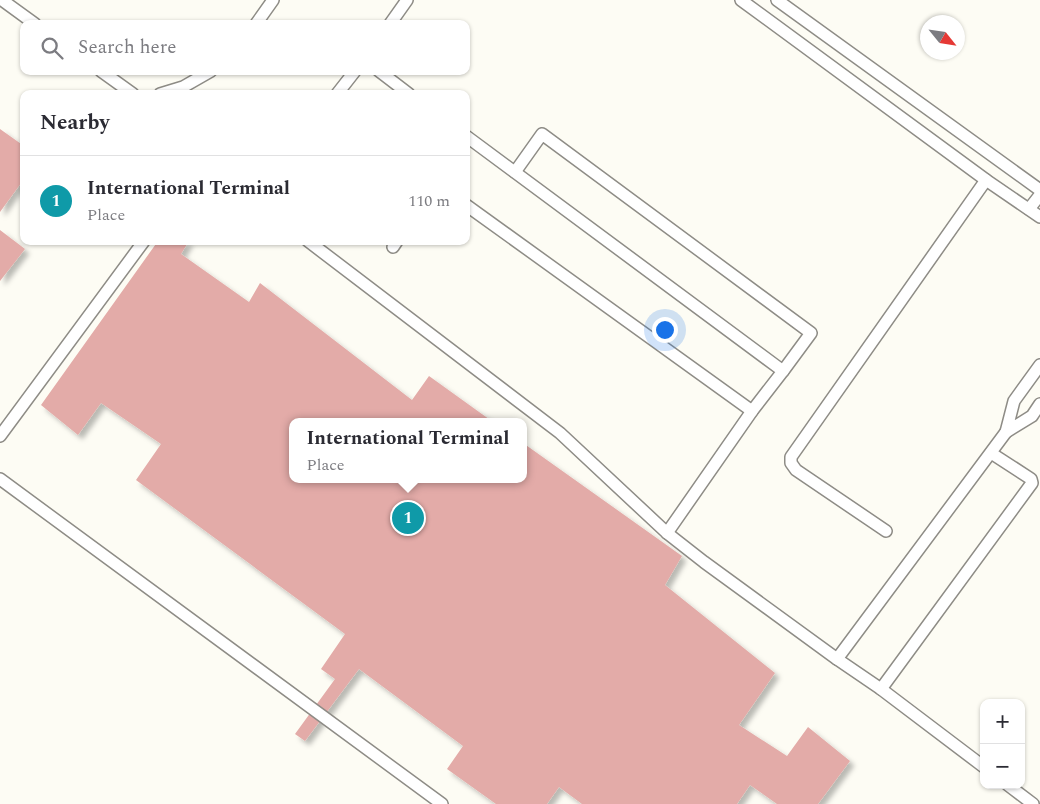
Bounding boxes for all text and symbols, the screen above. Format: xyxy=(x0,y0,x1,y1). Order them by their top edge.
north arrow xyxy=(920,15,965,60)
search box xyxy=(20,20,470,75)
text: Search here xyxy=(78,33,177,62)
icon: search xyxy=(38,34,66,62)
text: Nearby xyxy=(40,107,110,139)
text: International Terminal xyxy=(87,174,290,203)
text: 1 xyxy=(52,189,60,213)
text: 110 m xyxy=(408,189,450,213)
text: Place xyxy=(87,203,125,227)
your location xyxy=(652,317,678,343)
popup xyxy=(289,418,527,483)
text: International Terminal xyxy=(306,424,510,453)
text: Place xyxy=(306,453,345,477)
pin: 1 xyxy=(392,499,424,537)
map controls xyxy=(980,699,1025,789)
button: + xyxy=(980,699,1025,744)
button: − xyxy=(980,744,1025,789)

